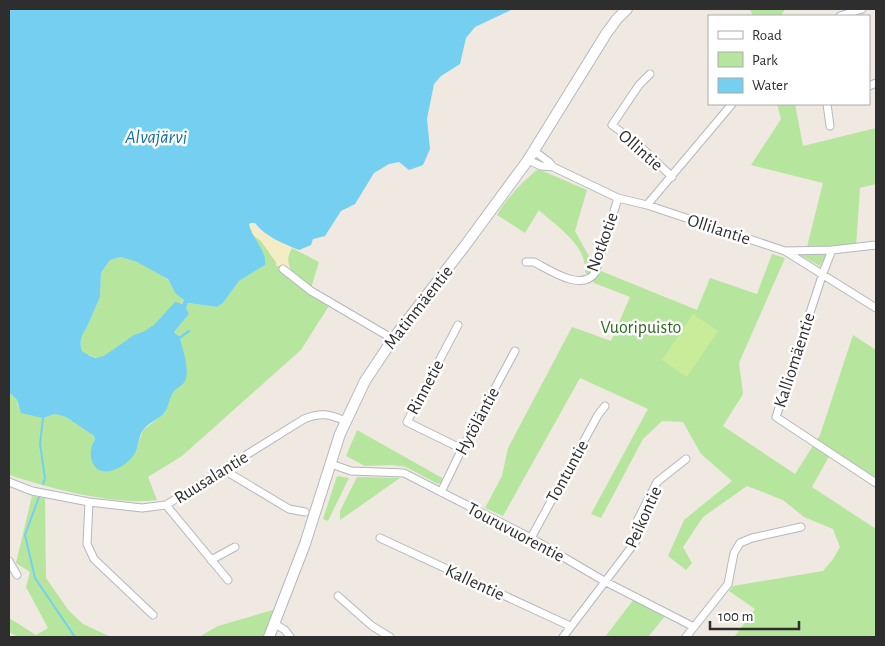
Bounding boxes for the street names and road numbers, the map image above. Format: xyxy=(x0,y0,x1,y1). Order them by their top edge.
street label: Ollintie xyxy=(615,127,666,175)
street label: Notkotie xyxy=(584,210,622,274)
street label: Ollilantie xyxy=(685,211,752,249)
street label: Matinmäentie xyxy=(381,263,457,353)
street label: Kalliomäentie xyxy=(771,311,819,410)
street label: Rinnetie xyxy=(404,357,448,418)
street label: Hytöläntie xyxy=(453,385,503,458)
street label: Tontuntie xyxy=(544,437,592,506)
street label: Ruusalantie xyxy=(171,448,252,508)
street label: Peikontie xyxy=(622,484,665,551)
street label: Touruvuorentie xyxy=(464,500,567,566)
street label: Kallentie xyxy=(442,561,507,604)

